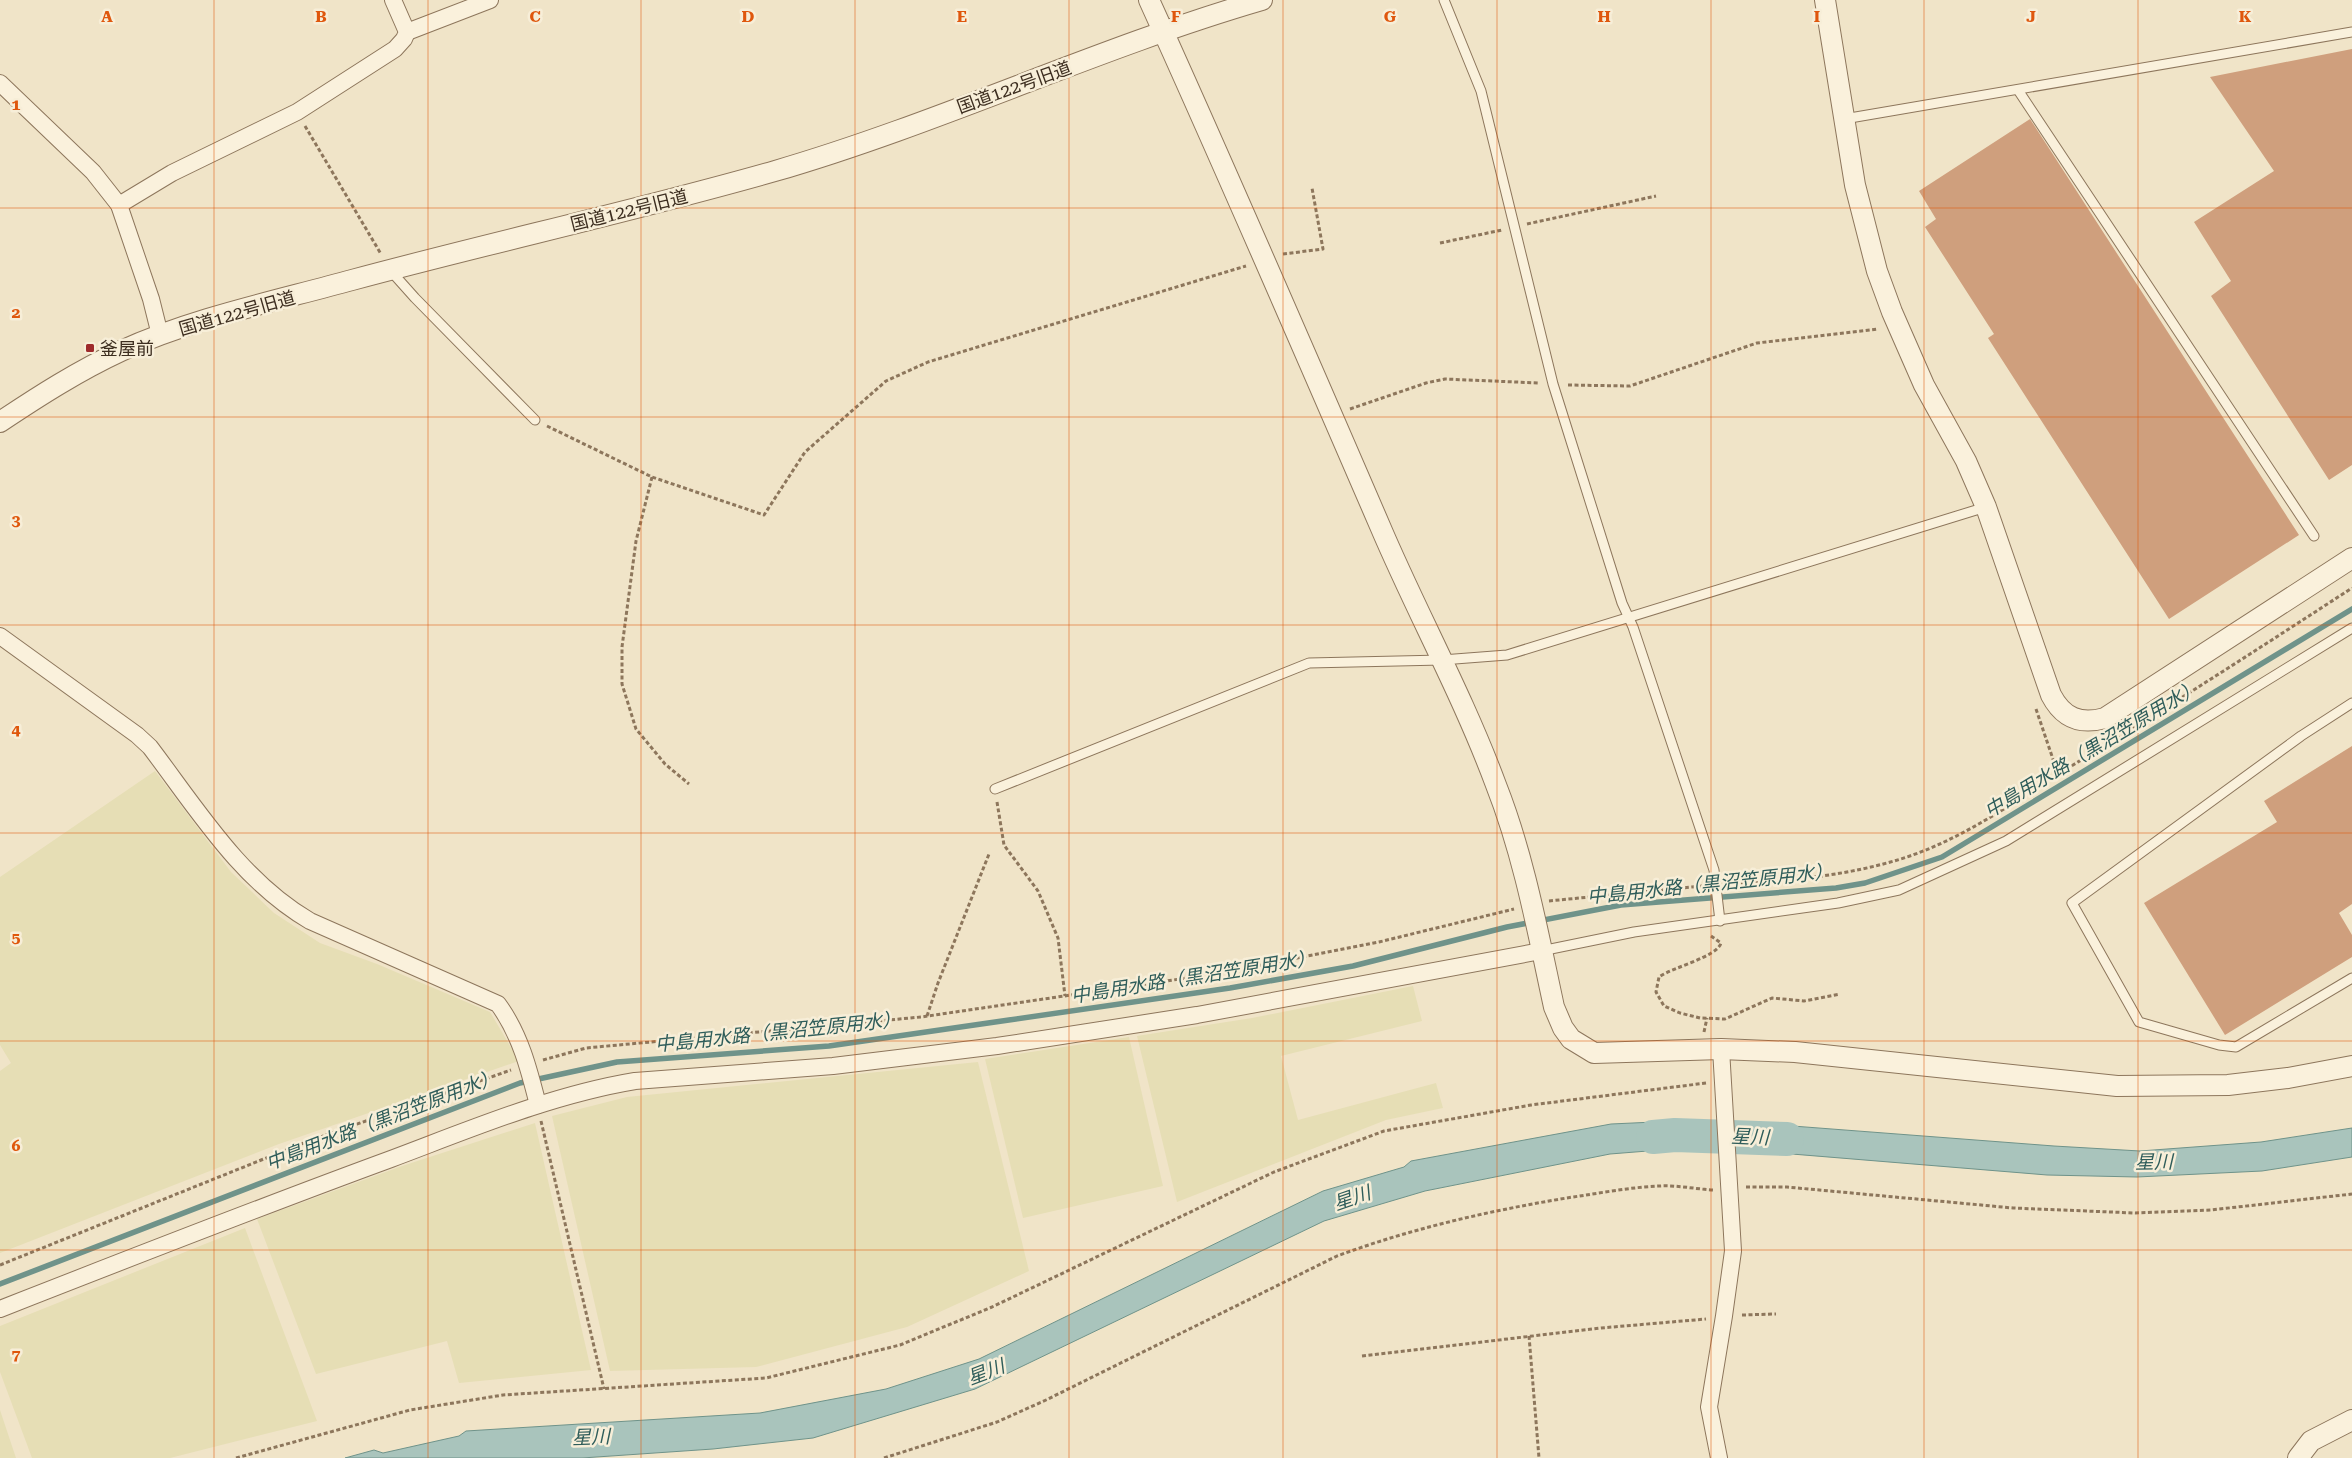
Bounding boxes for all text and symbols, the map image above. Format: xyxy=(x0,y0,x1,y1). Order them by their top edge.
text: A xyxy=(101,7,113,26)
text: B xyxy=(315,7,327,26)
text: C xyxy=(529,7,541,26)
text: D xyxy=(742,7,755,26)
text: E xyxy=(957,7,967,26)
text: F xyxy=(1171,7,1181,26)
text: G xyxy=(1384,7,1397,26)
text: H xyxy=(1597,7,1611,26)
text: I xyxy=(1814,7,1820,26)
text: J xyxy=(2026,7,2036,26)
text: K xyxy=(2239,7,2252,26)
street label: 国道122号旧道 xyxy=(954,57,1074,117)
text: 1 xyxy=(12,95,21,114)
street label: 国道122号旧道 xyxy=(568,185,690,235)
street label: 国道122号旧道 xyxy=(176,286,298,340)
text: 2 xyxy=(12,303,21,322)
place label: 釜屋前 xyxy=(100,338,154,359)
marker: 釜屋前 xyxy=(84,342,96,354)
text: 3 xyxy=(12,511,21,530)
water label: 中島用水路（黒沼笠原用水） xyxy=(1980,676,2204,822)
text: 4 xyxy=(12,720,21,739)
water label: 中島用水路（黒沼笠原用水） xyxy=(1586,860,1834,908)
text: 5 xyxy=(12,928,21,947)
water label: 中島用水路（黒沼笠原用水） xyxy=(1069,946,1317,1008)
water label: 中島用水路（黒沼笠原用水） xyxy=(654,1008,902,1056)
water label: 中島用水路（黒沼笠原用水） xyxy=(263,1065,501,1175)
water label: 星川 xyxy=(1731,1125,1771,1149)
text: 6 xyxy=(12,1136,21,1155)
water label: 星川 xyxy=(2135,1150,2175,1174)
water label: 星川 xyxy=(1330,1180,1376,1215)
text: 7 xyxy=(12,1345,21,1364)
water label: 星川 xyxy=(964,1354,1010,1390)
water label: 星川 xyxy=(572,1425,612,1449)

